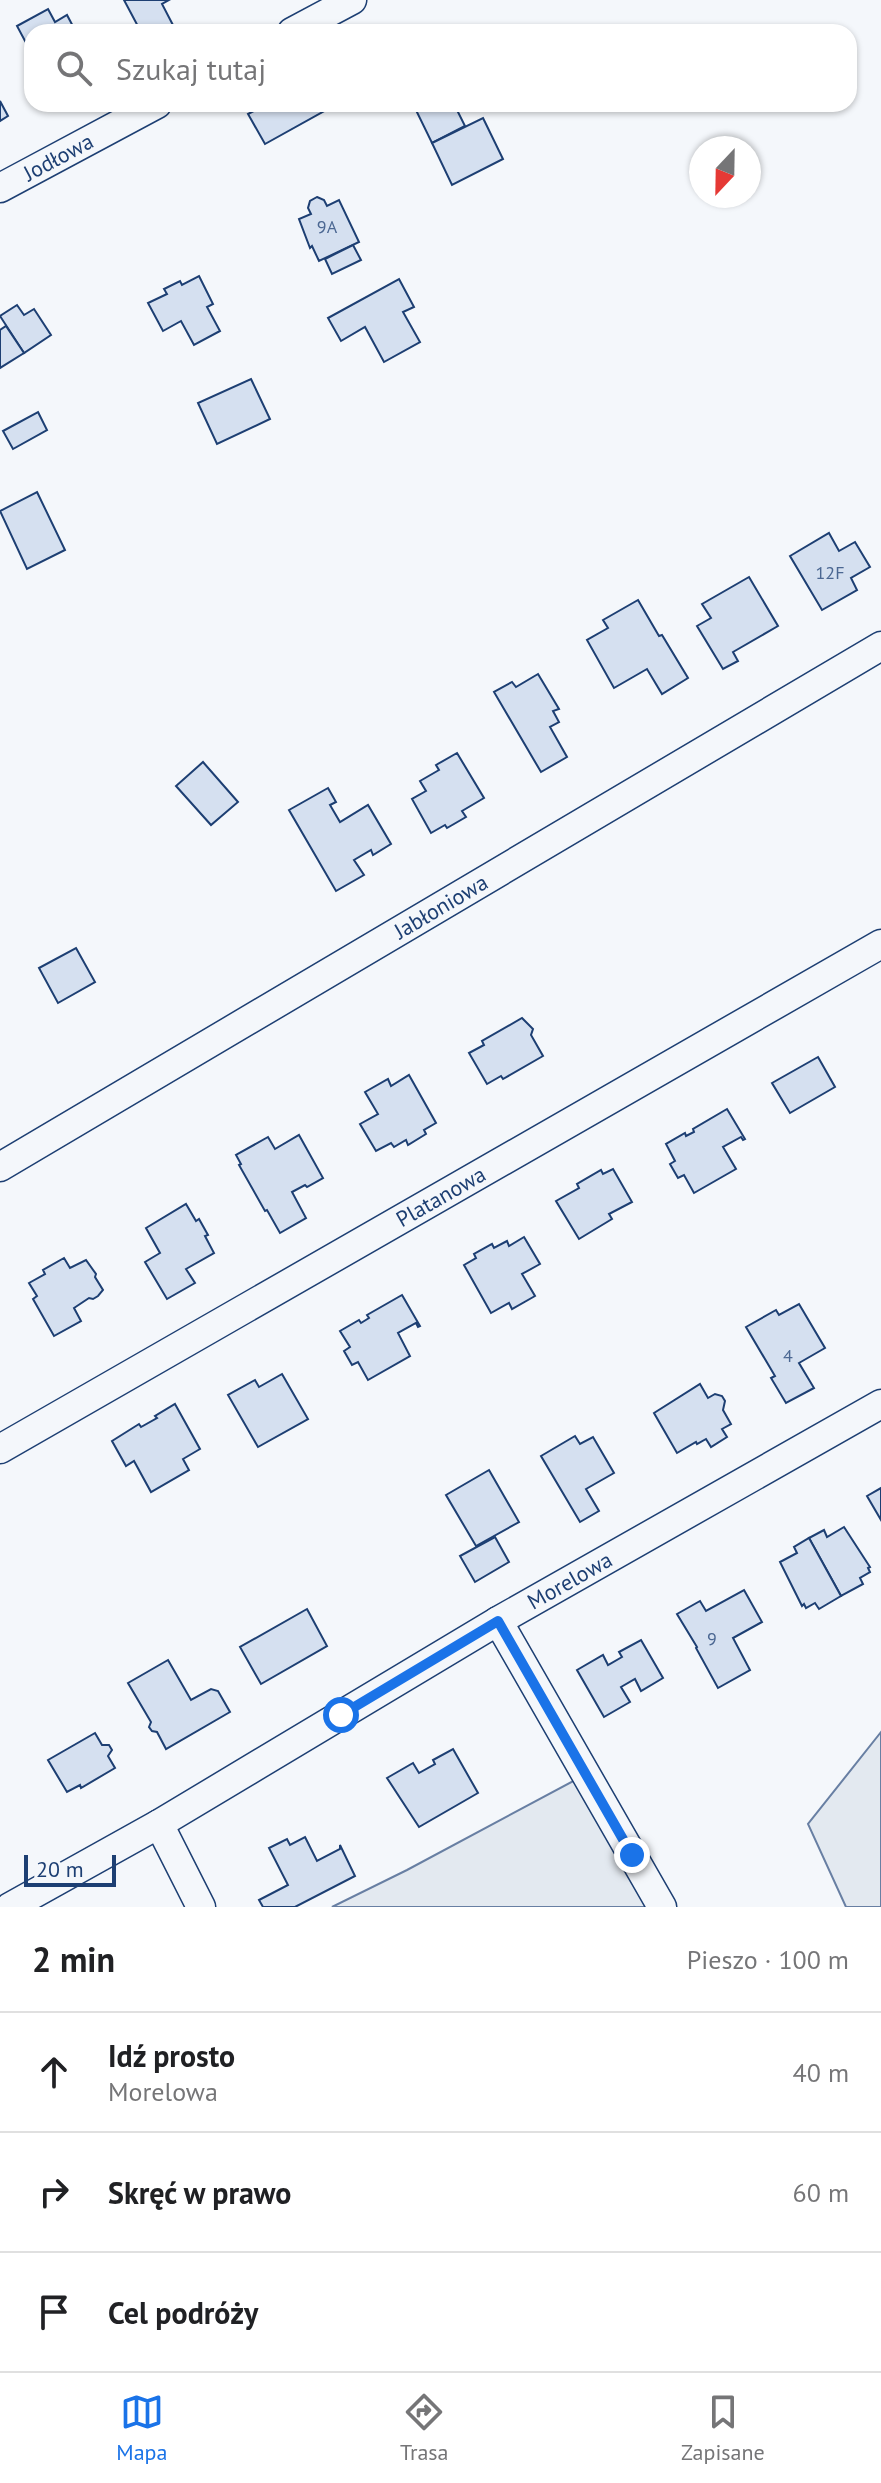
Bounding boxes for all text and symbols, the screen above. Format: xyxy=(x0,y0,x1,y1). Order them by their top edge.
search box xyxy=(24,24,857,112)
icon: search xyxy=(52,46,96,90)
text: Szukaj tutaj xyxy=(116,49,266,88)
street label: Jodłowa xyxy=(18,127,98,187)
north arrow xyxy=(689,136,761,208)
house number: 9A xyxy=(317,215,338,238)
house number: 12F xyxy=(816,561,844,584)
street label: Jabłoniowa xyxy=(388,868,493,945)
street label: Platanowa xyxy=(391,1160,491,1233)
house number: 4 xyxy=(783,1344,793,1367)
street label: Morelowa xyxy=(522,1545,617,1616)
house number: 9 xyxy=(707,1627,717,1650)
route start xyxy=(323,1697,359,1733)
route end xyxy=(614,1837,650,1873)
scale bar xyxy=(24,1851,116,1887)
text: 20 m xyxy=(36,1855,84,1883)
text: 2 min xyxy=(32,1937,115,1981)
text: Pieszo · 100 m xyxy=(687,1943,849,1976)
text: Idź prosto xyxy=(108,2036,235,2075)
icon: ahead xyxy=(32,2050,76,2094)
text: 40 m xyxy=(793,2056,849,2089)
text: Morelowa xyxy=(108,2075,218,2108)
icon: right xyxy=(32,2170,76,2214)
text: Skręć w prawo xyxy=(108,2173,291,2212)
text: 60 m xyxy=(793,2176,849,2209)
icon: arrive xyxy=(32,2290,76,2334)
text: Cel podróży xyxy=(108,2293,258,2332)
tab: Mapa xyxy=(116,2390,167,2466)
tab: Trasa xyxy=(400,2390,449,2466)
tab: Zapisane xyxy=(681,2390,765,2466)

